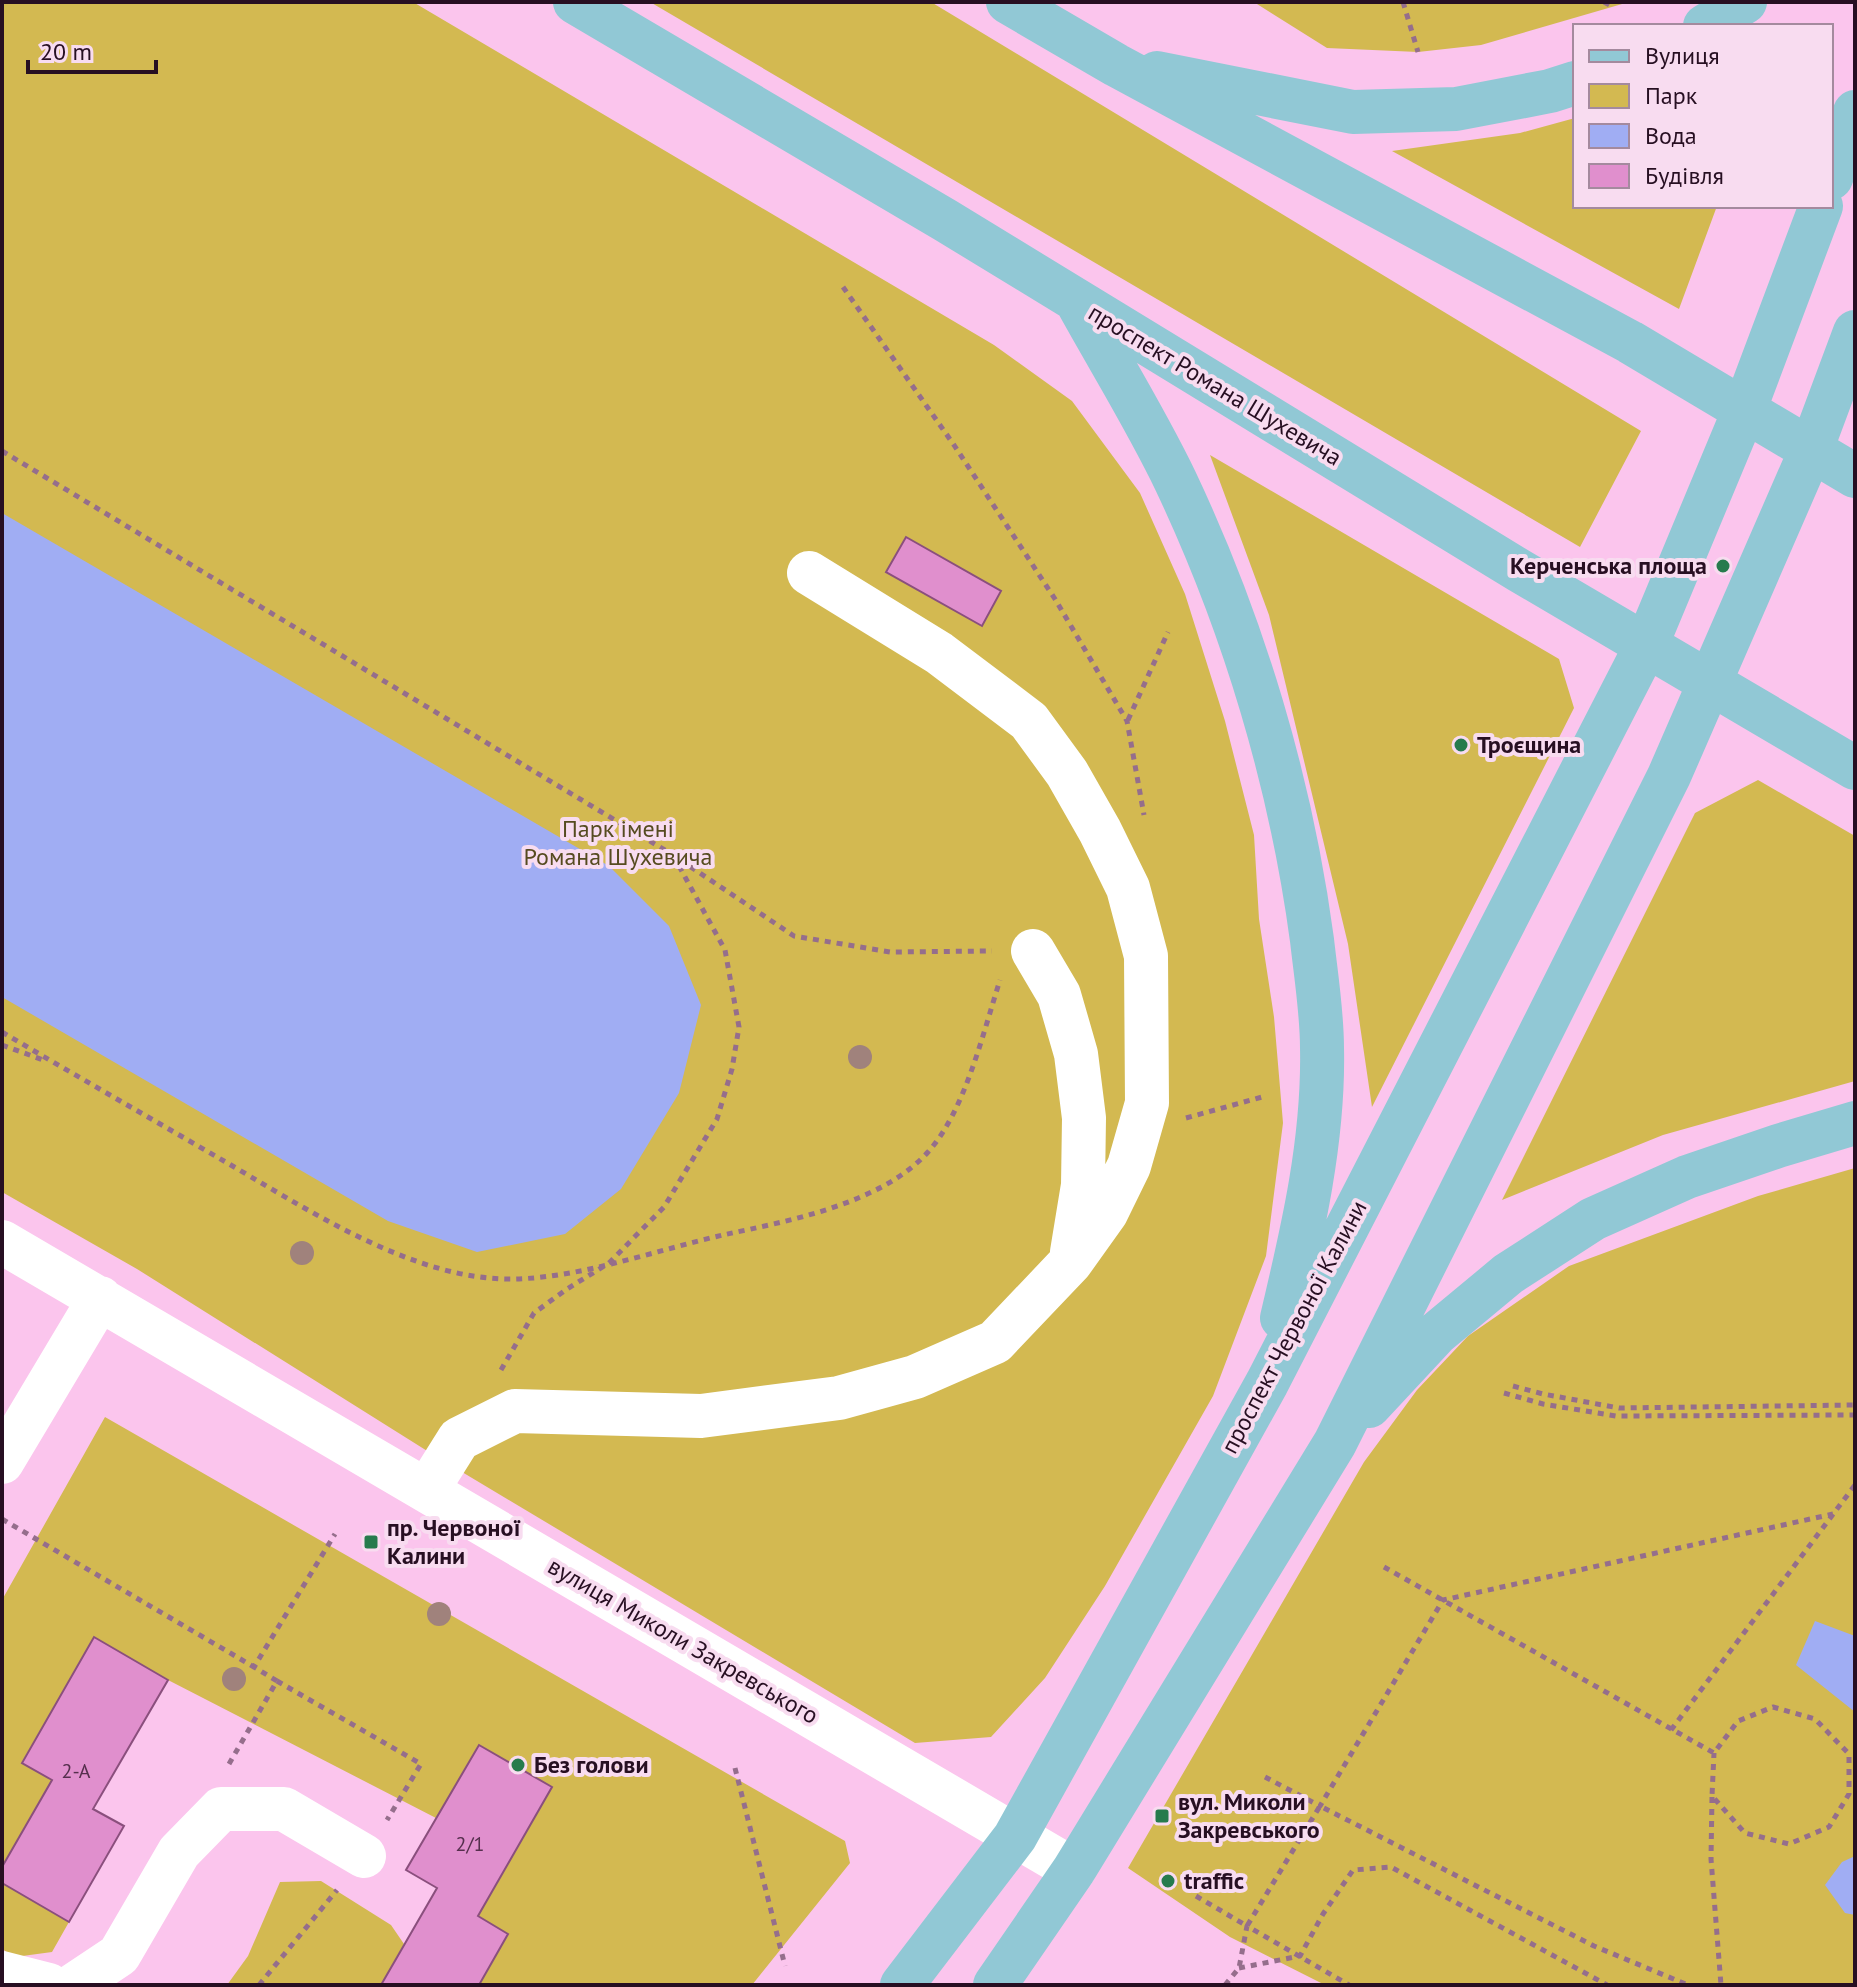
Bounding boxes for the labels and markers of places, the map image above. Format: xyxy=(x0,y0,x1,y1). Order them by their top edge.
place label: Керченська площа xyxy=(1510,550,1707,581)
marker: Керченська площа xyxy=(1714,557,1732,575)
place label: Троєщина xyxy=(1477,729,1581,760)
marker: Троєщина xyxy=(1452,736,1470,754)
place label: пр. Червоної Калини xyxy=(387,1512,521,1571)
marker: пр. Червоної Калини xyxy=(362,1533,380,1551)
place label: Без голови xyxy=(534,1749,648,1780)
marker: Без голови xyxy=(509,1756,527,1774)
place label: вул. Миколи Закревського xyxy=(1178,1786,1320,1845)
marker: вул. Миколи Закревського xyxy=(1153,1807,1171,1825)
place label: traffic xyxy=(1184,1865,1244,1896)
marker: traffic xyxy=(1159,1872,1177,1890)

